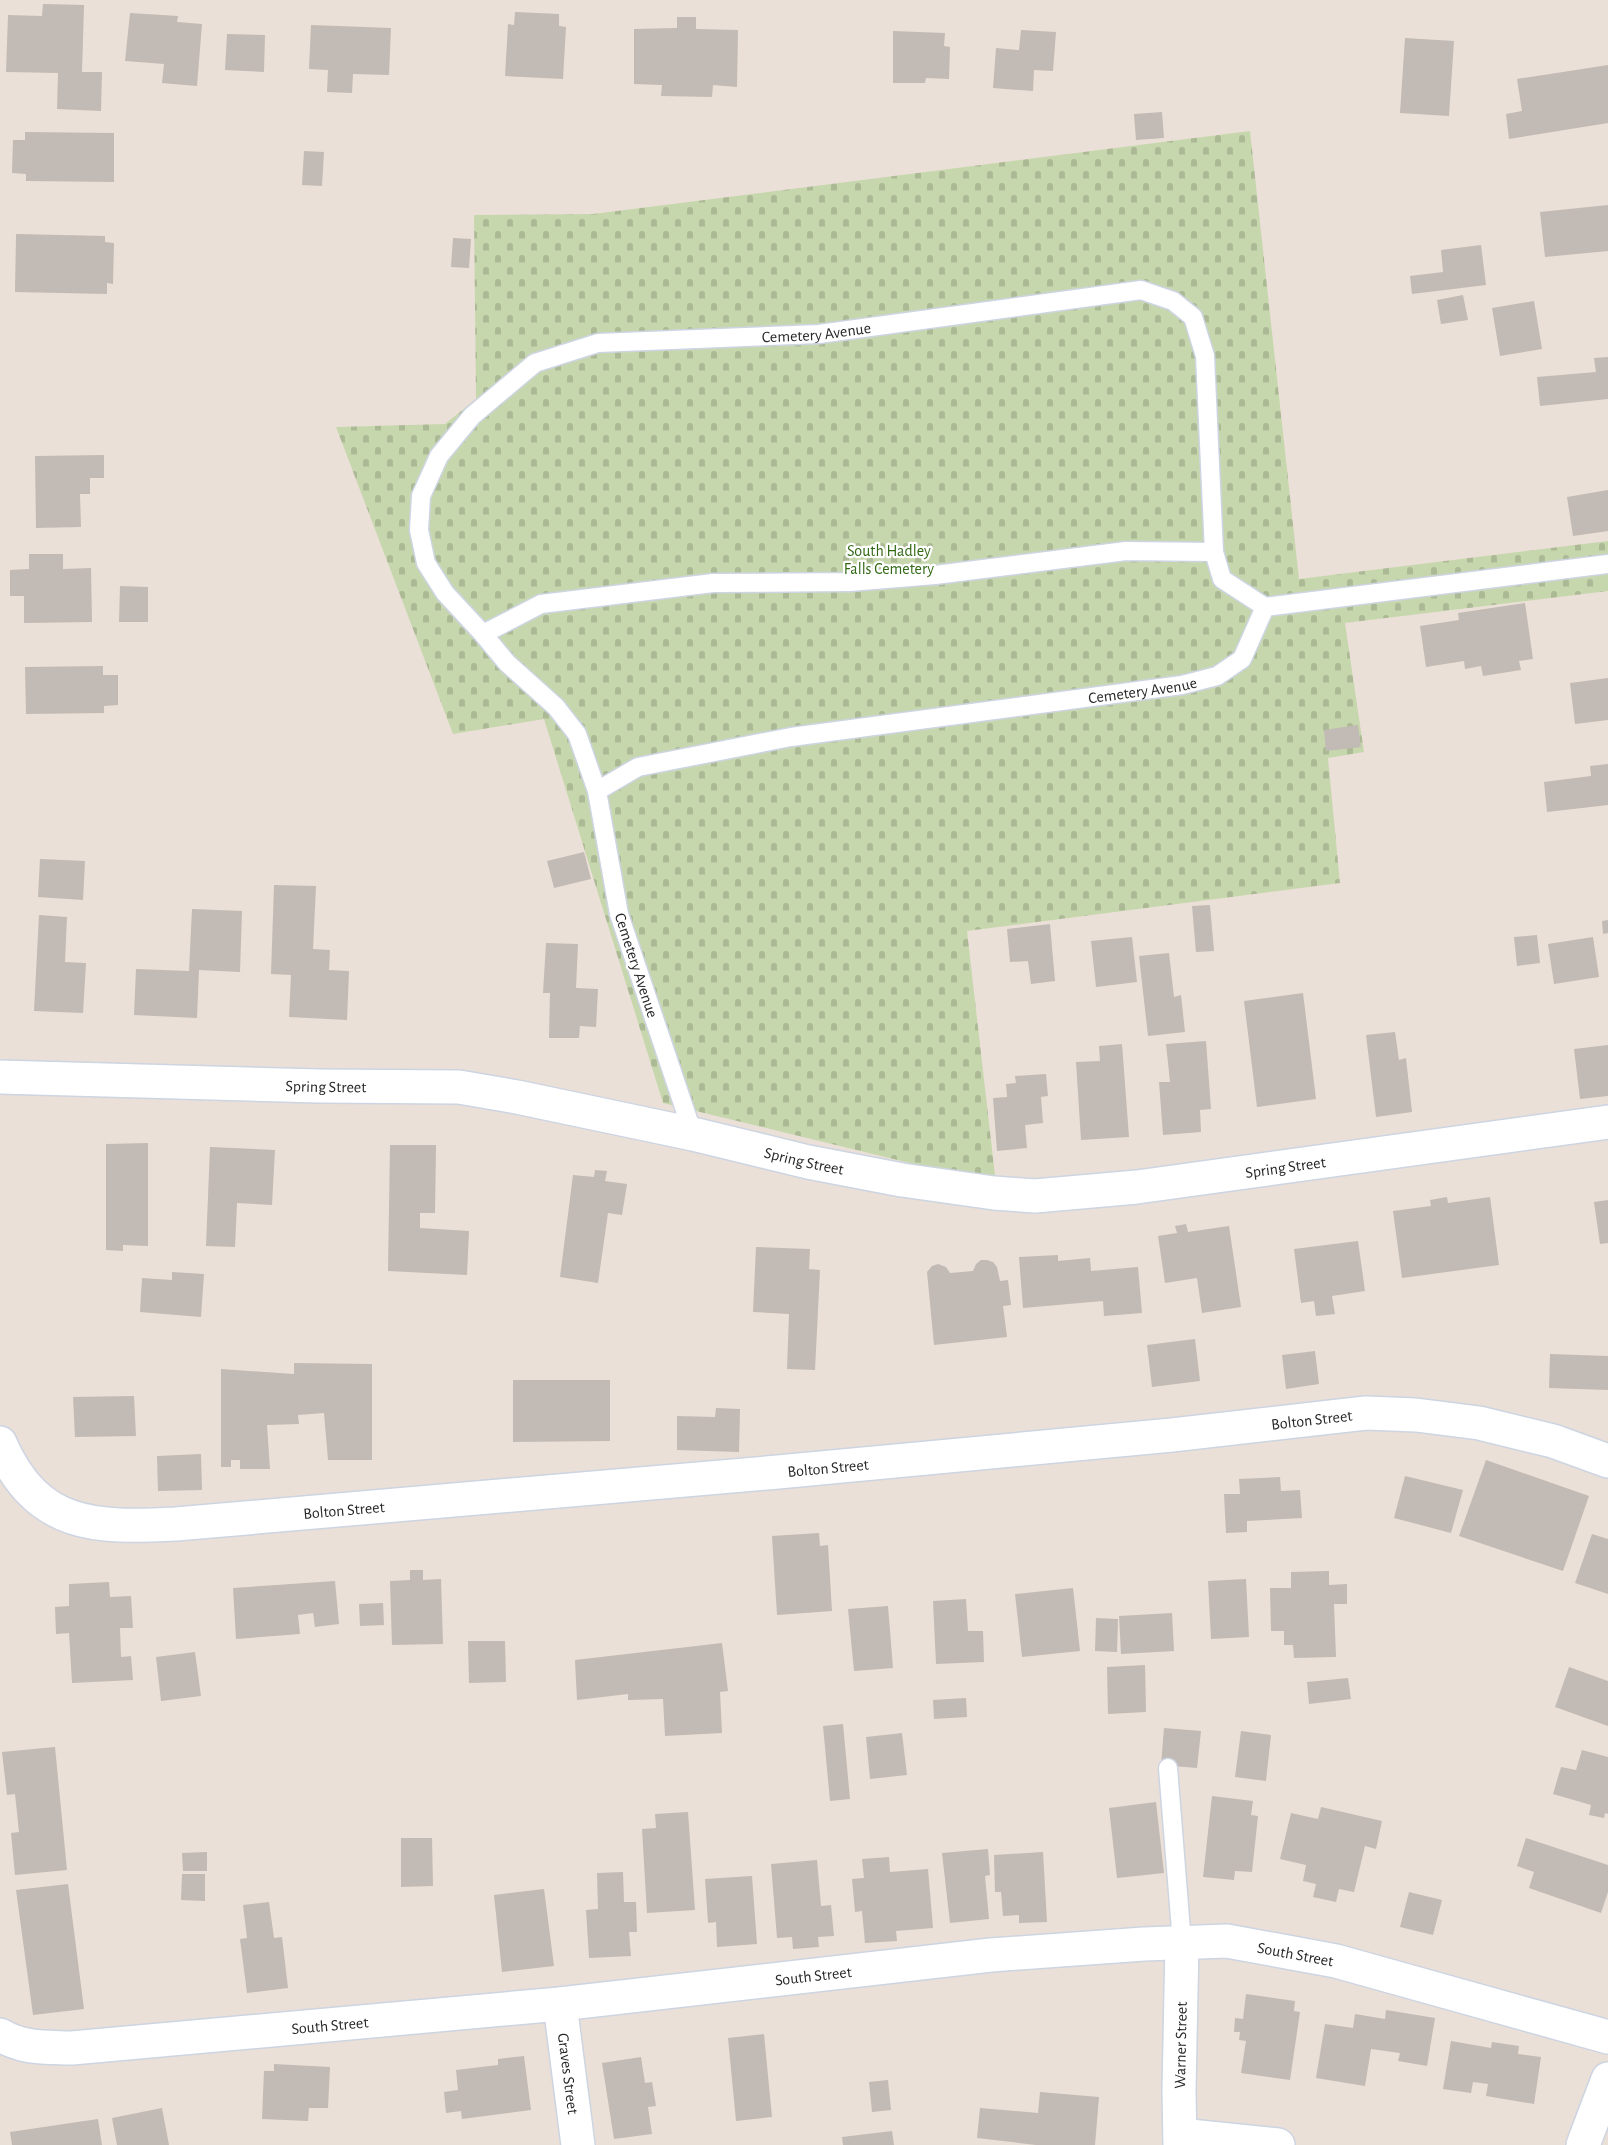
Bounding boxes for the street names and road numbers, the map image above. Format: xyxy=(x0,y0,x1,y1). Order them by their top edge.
street label: Cemetery Avenue xyxy=(762,320,872,345)
street label: Cemetery Avenue xyxy=(1087,675,1199,706)
street label: Cemetery Avenue xyxy=(611,911,661,1020)
street label: Spring Street xyxy=(285,1078,366,1095)
street label: Spring Street xyxy=(762,1145,845,1178)
street label: Spring Street xyxy=(1244,1154,1327,1181)
street label: Bolton Street xyxy=(1270,1408,1353,1433)
street label: Bolton Street xyxy=(787,1457,869,1480)
street label: Bolton Street xyxy=(303,1499,385,1522)
street label: South Street xyxy=(1256,1940,1335,1969)
street label: South Street xyxy=(774,1964,853,1988)
street label: Warner Street xyxy=(1172,2001,1190,2089)
street label: South Street xyxy=(291,2014,369,2037)
street label: Graves Street xyxy=(555,2032,581,2115)

